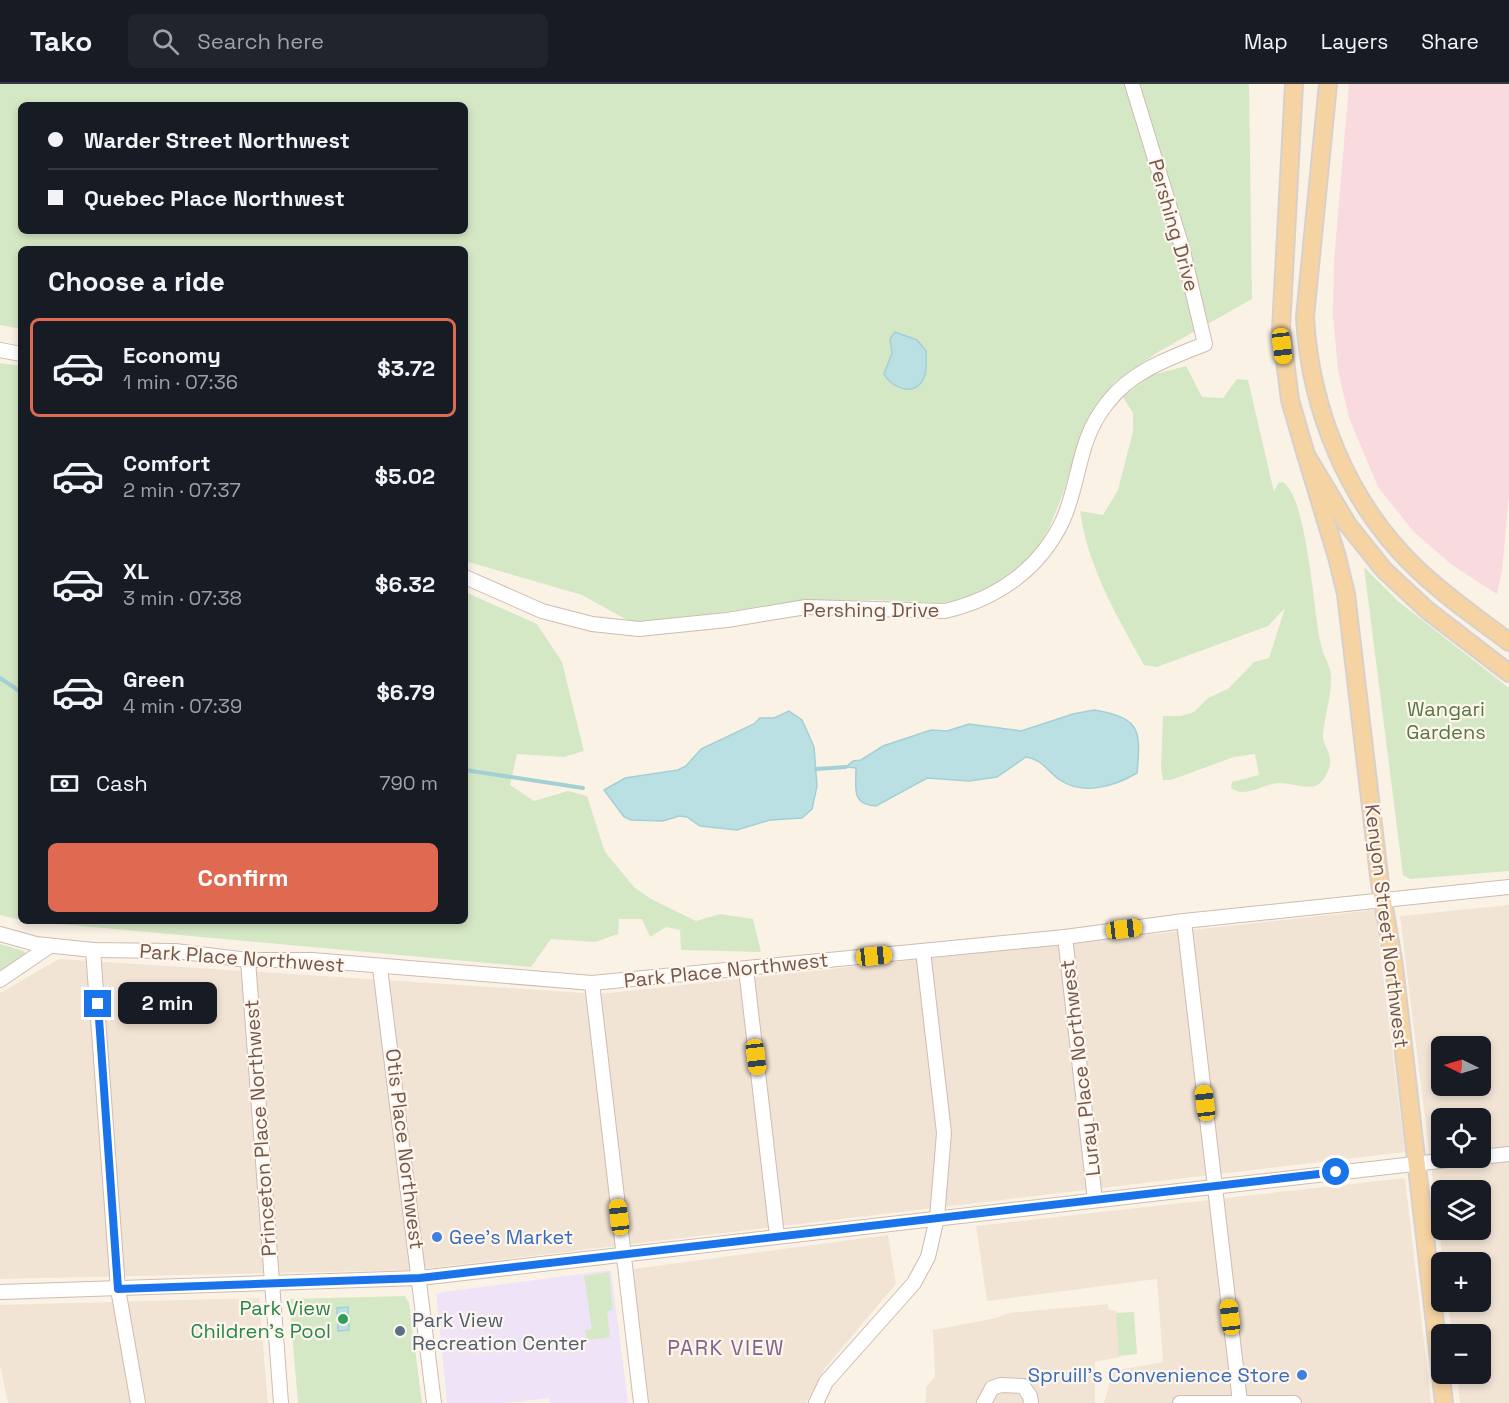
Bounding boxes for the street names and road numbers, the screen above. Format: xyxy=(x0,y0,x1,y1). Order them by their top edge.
street label: Pershing Drive xyxy=(1143,156,1205,294)
street label: Pershing Drive xyxy=(803,597,939,623)
street label: Kenyon Street Northwest xyxy=(1359,802,1415,1050)
street label: Park Place Northwest xyxy=(139,938,345,978)
street label: Park Place Northwest xyxy=(622,946,830,994)
street label: Luray Place Northwest xyxy=(1054,958,1106,1178)
street label: Princeton Place Northwest xyxy=(238,999,282,1257)
street label: Otis Place Northwest xyxy=(380,1047,430,1251)

